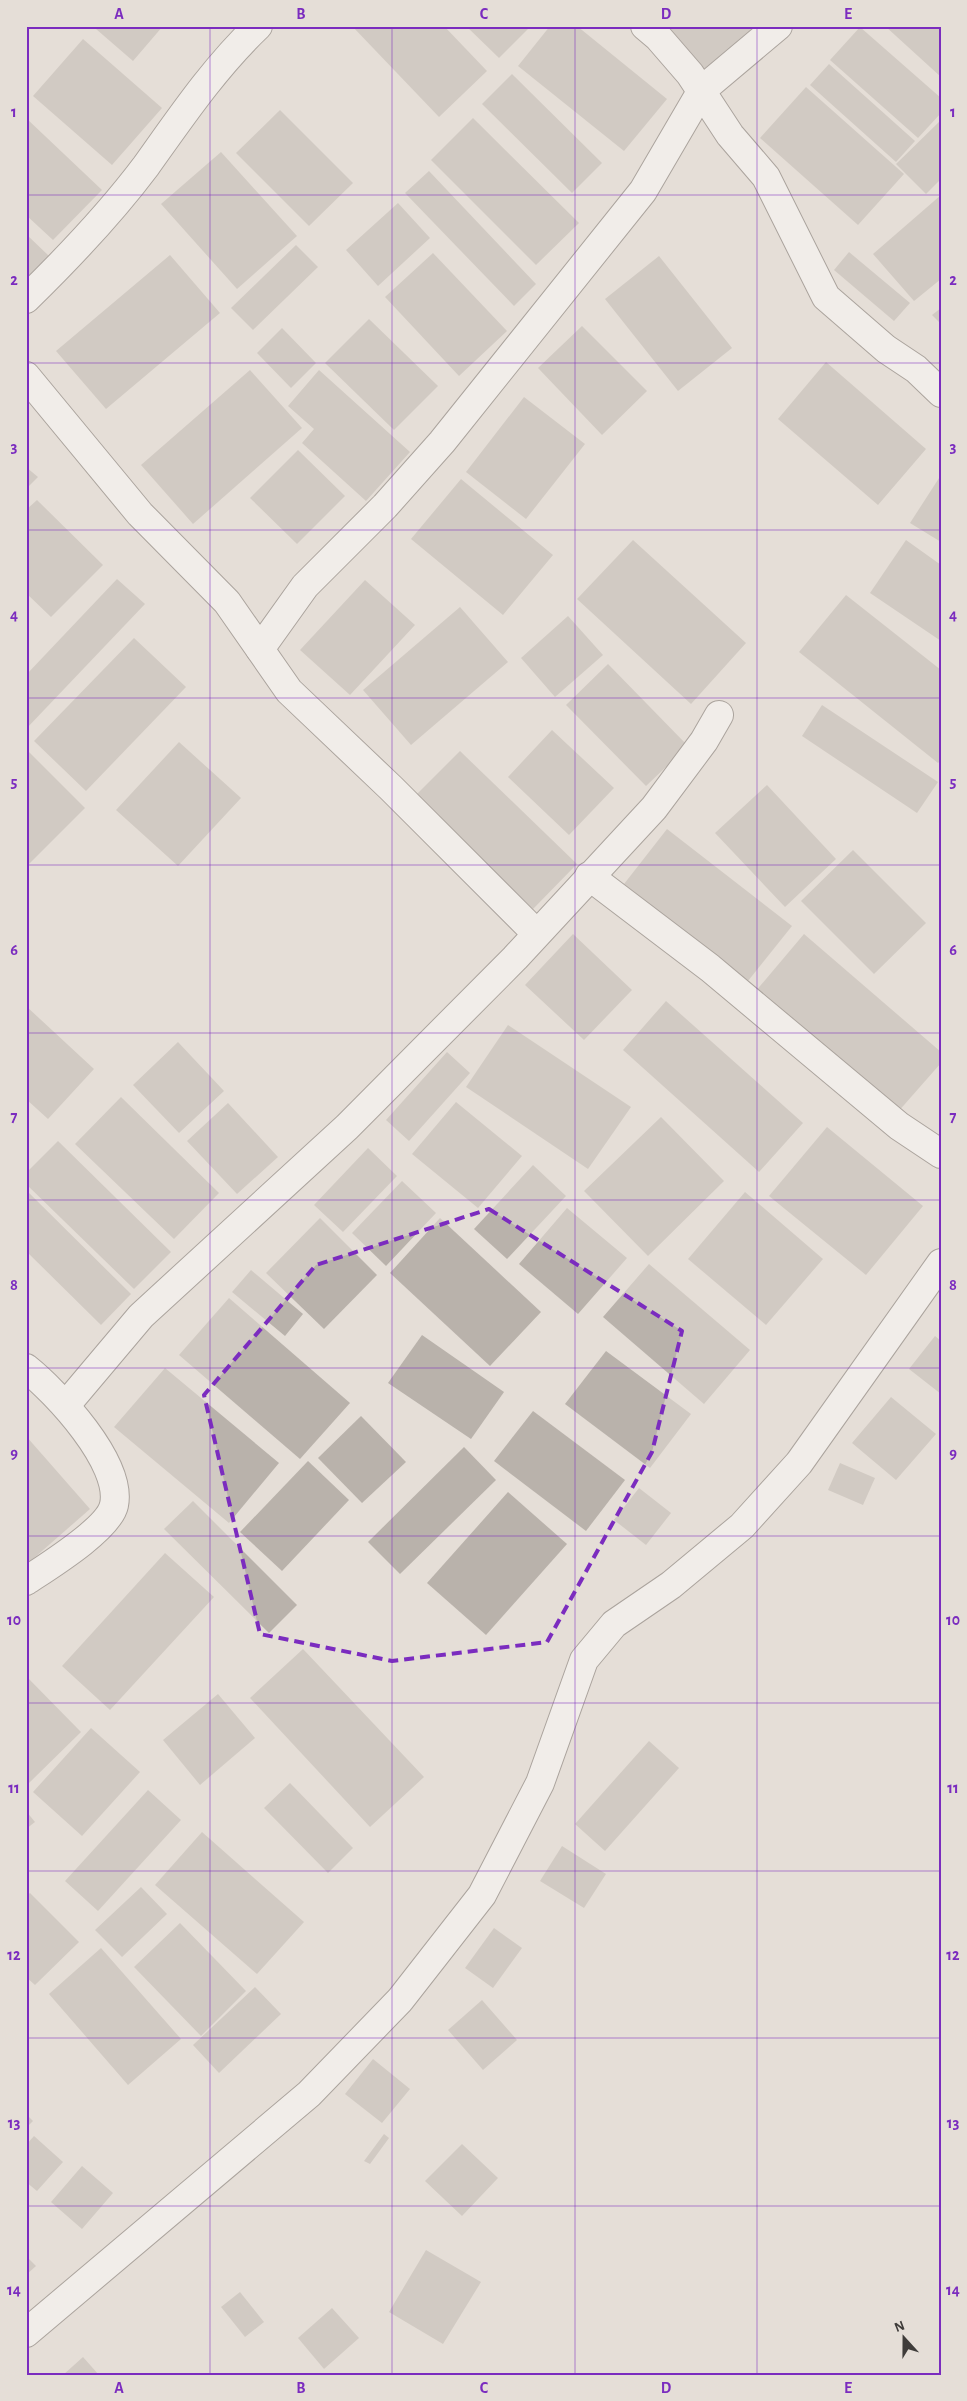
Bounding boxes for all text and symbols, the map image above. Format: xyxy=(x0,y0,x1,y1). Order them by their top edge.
text: A xyxy=(114,6,124,22)
text: B xyxy=(296,6,306,22)
text: C xyxy=(480,6,489,22)
text: D xyxy=(661,6,672,22)
text: E xyxy=(844,6,852,22)
text: 1 xyxy=(11,104,17,120)
text: 1 xyxy=(950,104,956,120)
text: 2 xyxy=(10,272,18,288)
text: 2 xyxy=(949,272,957,288)
text: 3 xyxy=(11,439,18,455)
text: 3 xyxy=(950,439,957,455)
text: 4 xyxy=(10,607,18,623)
text: 4 xyxy=(949,607,957,623)
text: 5 xyxy=(11,774,18,790)
text: 5 xyxy=(950,774,957,790)
text: 6 xyxy=(10,942,18,958)
text: 6 xyxy=(949,942,957,958)
text: 7 xyxy=(11,1109,18,1125)
text: 7 xyxy=(950,1109,957,1125)
text: 8 xyxy=(10,1277,18,1293)
text: 8 xyxy=(949,1277,957,1293)
text: 9 xyxy=(10,1445,18,1461)
text: 9 xyxy=(949,1445,957,1461)
text: 10 xyxy=(7,1612,21,1628)
text: 10 xyxy=(946,1612,960,1628)
text: 11 xyxy=(8,1780,20,1796)
text: 11 xyxy=(947,1780,959,1796)
text: 12 xyxy=(7,1947,21,1963)
text: 12 xyxy=(946,1947,960,1963)
text: 13 xyxy=(8,2115,20,2131)
text: 13 xyxy=(947,2115,959,2131)
text: 14 xyxy=(7,2282,21,2298)
text: 14 xyxy=(946,2282,960,2298)
north arrow xyxy=(880,2314,930,2364)
text: N xyxy=(893,2319,907,2335)
text: A xyxy=(114,2380,124,2396)
text: B xyxy=(296,2380,306,2396)
text: C xyxy=(480,2380,489,2396)
text: D xyxy=(661,2380,672,2396)
text: E xyxy=(844,2380,852,2396)

